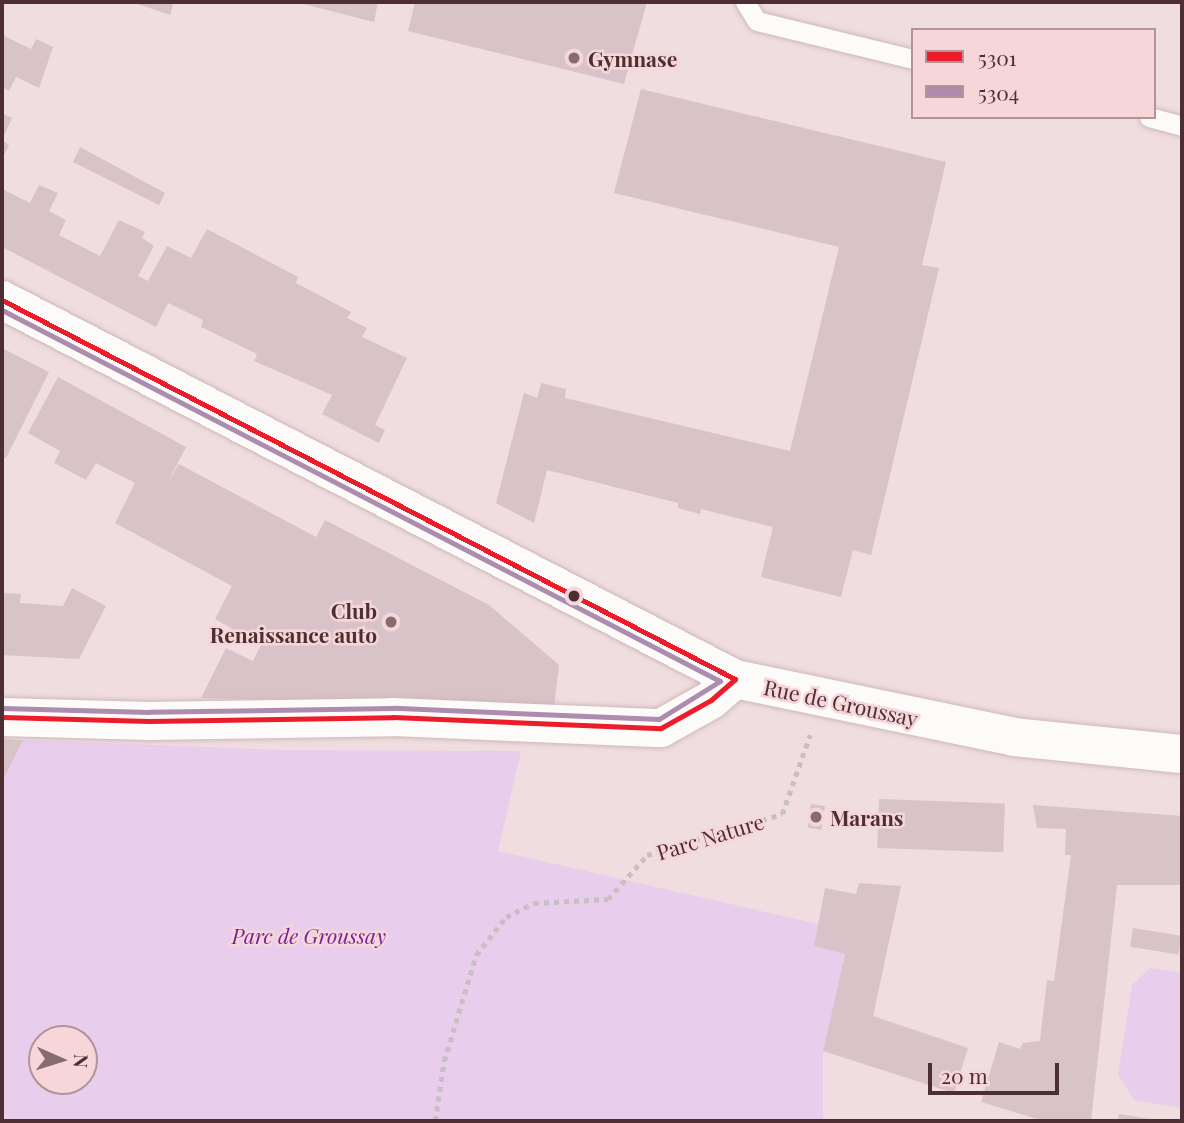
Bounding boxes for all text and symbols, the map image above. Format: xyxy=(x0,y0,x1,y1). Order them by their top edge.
legend xyxy=(911,28,1156,119)
text: 5301 xyxy=(978,43,1017,71)
place label: Gymnase xyxy=(588,45,677,71)
marker: Gymnase xyxy=(566,50,582,66)
text: 5304 xyxy=(978,78,1019,106)
unlabelled marker xyxy=(567,589,581,603)
place label: Club Renaissance auto xyxy=(210,597,377,647)
marker: Club Renaissance auto xyxy=(383,614,399,630)
street label: Rue de Groussay xyxy=(762,673,920,731)
place label: Marans xyxy=(830,804,903,830)
street label: Parc Nature xyxy=(653,808,767,864)
marker: Marans xyxy=(808,809,824,825)
park label: Parc de Groussay xyxy=(232,922,386,948)
north arrow xyxy=(28,1025,98,1095)
scale bar xyxy=(932,1050,1063,1094)
text: N xyxy=(69,1053,95,1069)
text: 20 m xyxy=(941,1061,988,1089)

